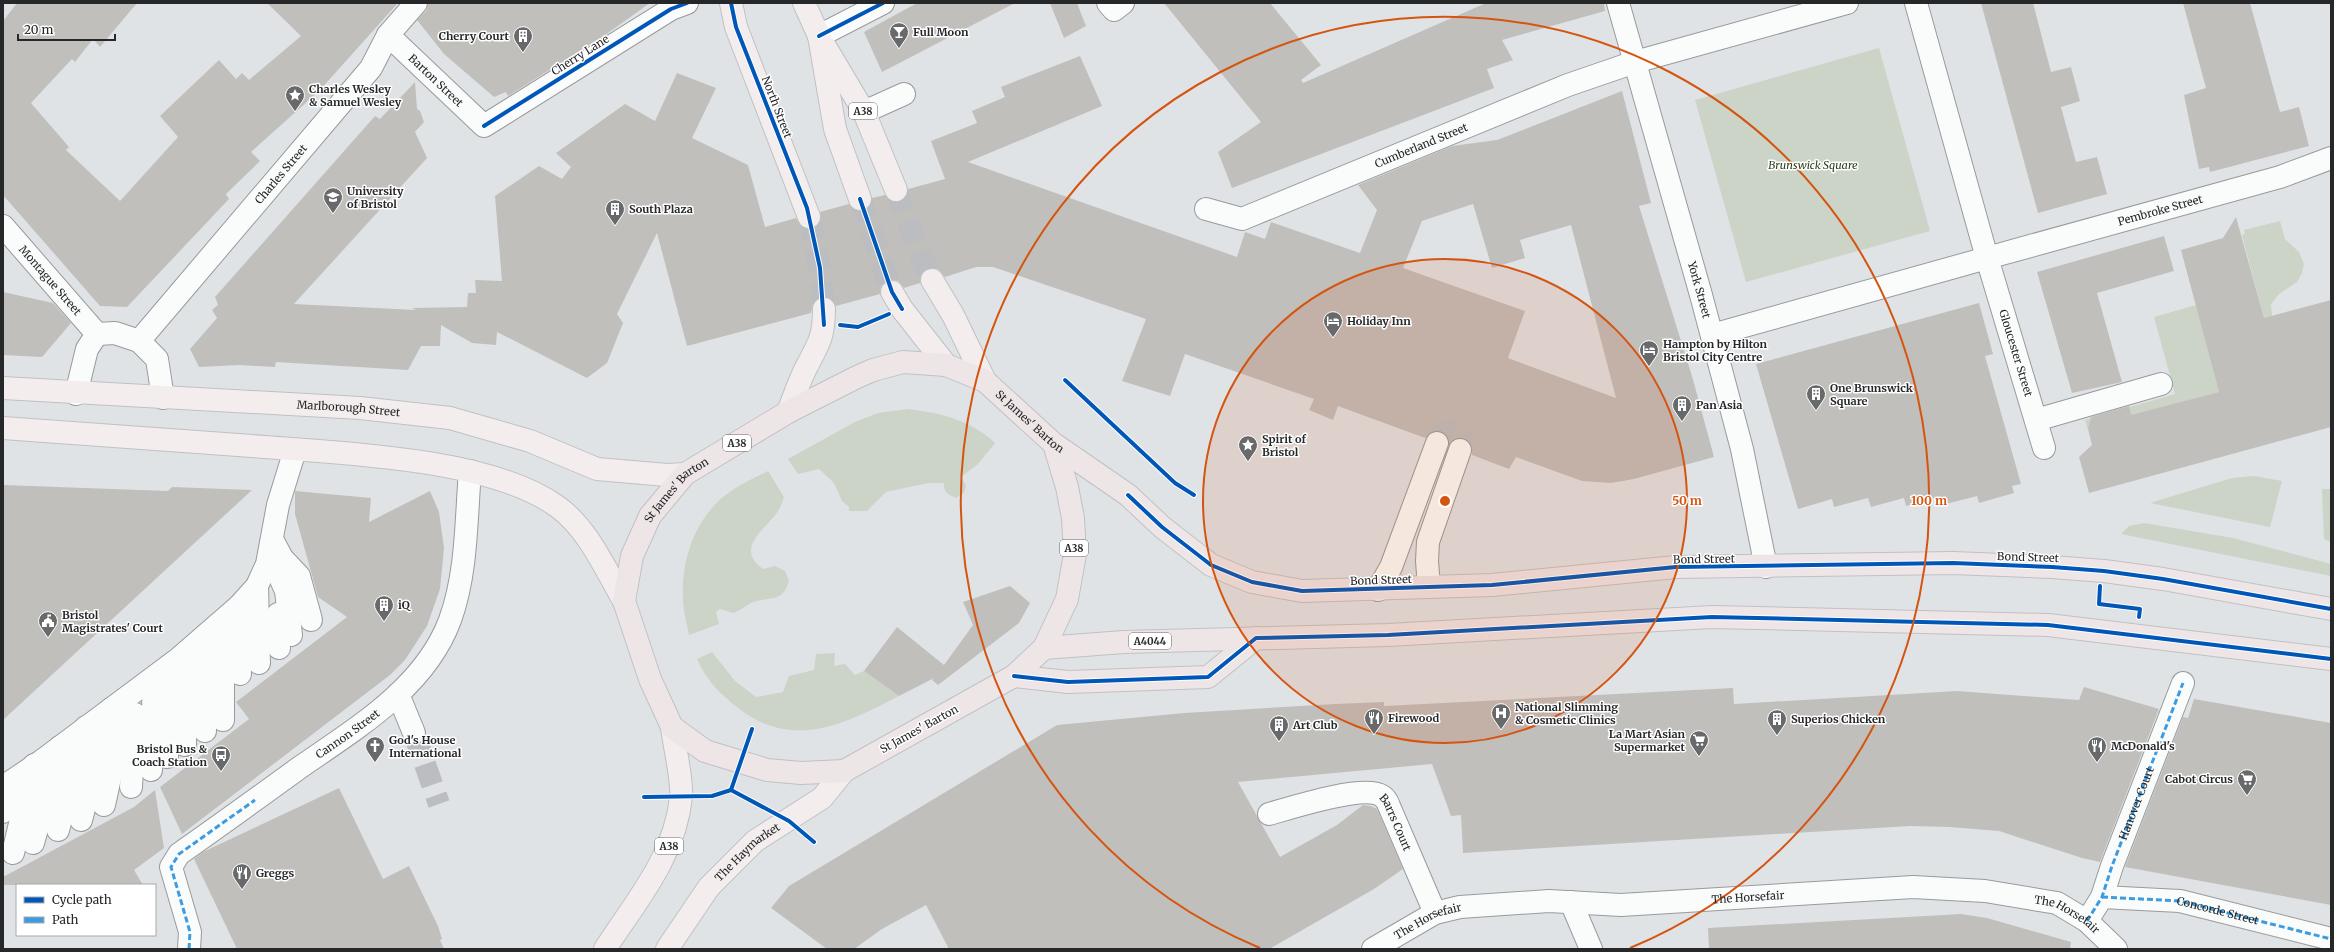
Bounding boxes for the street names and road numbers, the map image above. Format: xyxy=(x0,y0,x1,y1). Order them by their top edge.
street label: Cherry Lane xyxy=(549,32,612,78)
street label: Barton Street xyxy=(406,51,467,110)
street label: North Street xyxy=(759,74,795,141)
road number: A38 xyxy=(849,103,877,119)
street label: Cumberland Street xyxy=(1372,120,1470,171)
street label: Charles Street xyxy=(252,141,311,207)
street label: Pembroke Street xyxy=(2116,192,2205,229)
street label: Montague Street xyxy=(16,242,85,319)
street label: York Street xyxy=(1684,259,1714,320)
street label: Gloucester Street xyxy=(1996,308,2036,399)
street label: St James' Barton xyxy=(993,387,1067,456)
street label: Marlborough Street xyxy=(296,397,402,419)
road number: A38 xyxy=(723,435,751,451)
street label: St James' Barton xyxy=(641,454,712,525)
road number: A38 xyxy=(1060,540,1088,556)
street label: Bond Street xyxy=(1997,549,2060,565)
street label: Bond Street xyxy=(1673,551,1736,567)
street label: Bond Street xyxy=(1350,572,1413,588)
road number: A4044 xyxy=(1129,633,1171,649)
street label: St James' Barton xyxy=(878,701,961,756)
street label: Cannon Street xyxy=(313,706,383,762)
street label: Hanover Court xyxy=(2116,764,2157,842)
street label: Barrs Court xyxy=(1377,791,1415,854)
street label: The Haymarket xyxy=(712,819,783,884)
road number: A38 xyxy=(655,838,683,854)
street label: The Horsefair xyxy=(1711,888,1785,906)
street label: The Horsefair xyxy=(2033,892,2103,937)
street label: Concorde Street xyxy=(2175,893,2261,928)
street label: The Horsefair xyxy=(1392,900,1463,942)

